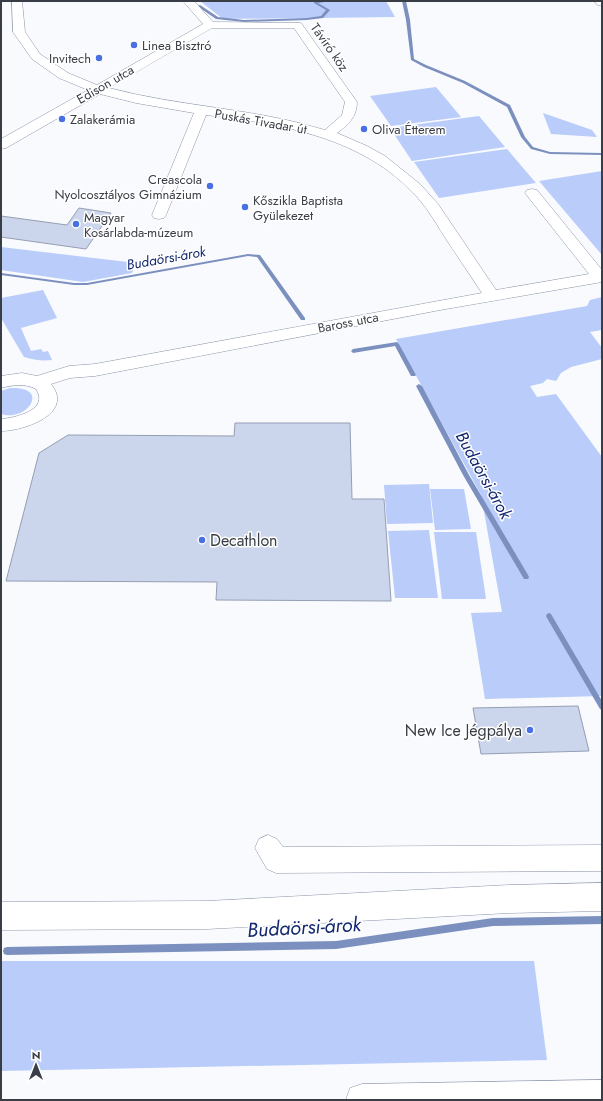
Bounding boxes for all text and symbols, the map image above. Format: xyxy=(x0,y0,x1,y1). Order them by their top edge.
street label: Távíró köz xyxy=(306,19,353,75)
place label: Linea Bisztró xyxy=(142,36,211,55)
marker: Linea Bisztró xyxy=(129,40,139,50)
place label: Invitech xyxy=(49,49,91,68)
marker: Invitech xyxy=(94,53,104,63)
street label: Edison utca xyxy=(73,60,137,109)
street label: Puskás Tivadar út xyxy=(213,104,309,139)
place label: Zalakerámia xyxy=(70,110,135,129)
marker: Zalakerámia xyxy=(57,114,67,124)
place label: Oliva Étterem xyxy=(372,120,446,139)
marker: Oliva Étterem xyxy=(359,124,369,134)
place label: Creascola Nyolcosztályos Gimnázium xyxy=(55,170,202,204)
marker: Creascola Nyolcosztályos Gimnázium xyxy=(205,181,215,191)
place label: Kőszikla Baptista Gyülekezet xyxy=(253,191,343,225)
marker: Kőszikla Baptista Gyülekezet xyxy=(240,202,250,212)
place label: Magyar Kosárlabda-múzeum xyxy=(84,208,194,242)
marker: Magyar Kosárlabda-múzeum xyxy=(71,219,81,229)
water label: Budaörsi-árok xyxy=(125,241,208,275)
street label: Baross utca xyxy=(316,307,380,338)
water label: Budaörsi-árok xyxy=(450,427,518,524)
place label: Decathlon xyxy=(210,529,278,552)
marker: Decathlon xyxy=(197,535,207,545)
place label: New Ice Jégpálya xyxy=(405,719,522,742)
marker: New Ice Jégpálya xyxy=(525,725,535,735)
water label: Budaörsi-árok xyxy=(246,910,363,945)
north arrow xyxy=(16,1045,56,1085)
text: N xyxy=(32,1047,40,1063)

